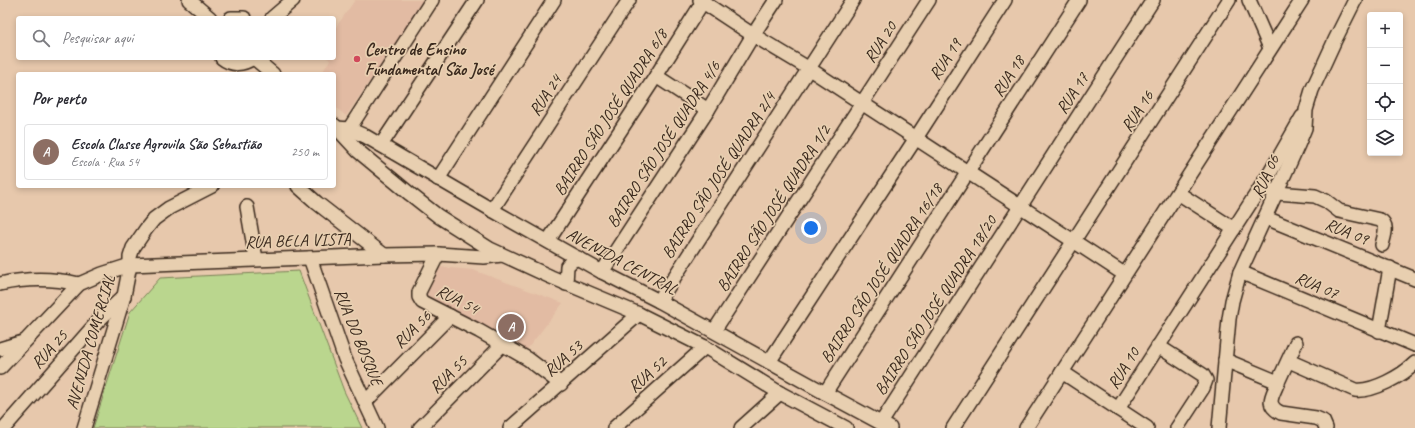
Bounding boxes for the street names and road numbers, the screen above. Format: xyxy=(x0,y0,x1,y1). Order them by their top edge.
street label: RUA 20 xyxy=(859,17,902,67)
street label: BAIRRO SÃO JOSÉ QUADRA 6/8 xyxy=(548,23,673,199)
street label: RUA 19 xyxy=(924,34,967,84)
street label: RUA 18 xyxy=(987,50,1031,101)
street label: BAIRRO SÃO JOSÉ QUADRA 4/6 xyxy=(601,55,726,231)
street label: RUA 17 xyxy=(1051,68,1094,118)
street label: RUA 24 xyxy=(524,69,568,120)
street label: BAIRRO SÃO JOSÉ QUADRA 2/4 xyxy=(656,86,781,262)
street label: RUA 16 xyxy=(1116,86,1159,136)
street label: BAIRRO SÃO JOSÉ QUADRA 1/2 xyxy=(711,119,836,295)
street label: RUA 06 xyxy=(1247,150,1285,201)
street label: BAIRRO SÃO JOSÉ QUADRA 16/18 xyxy=(815,177,949,367)
street label: BAIRRO SÃO JOSÉ QUADRA 18/20 xyxy=(869,210,1002,399)
street label: RUA 09 xyxy=(1322,213,1373,250)
street label: AVENIDA CENTRAL xyxy=(563,223,681,300)
street label: RUA BELA VISTA xyxy=(245,228,352,253)
street label: RUA 07 xyxy=(1292,267,1343,304)
street label: AVENIDA COMERCIAL xyxy=(61,272,120,412)
street label: RUA 54 xyxy=(433,280,485,320)
street label: RUA DO BOSQUE xyxy=(330,286,389,391)
street label: RUA 56 xyxy=(389,305,437,353)
street label: RUA 25 xyxy=(27,325,73,373)
street label: RUA 53 xyxy=(540,335,588,381)
street label: RUA 10 xyxy=(1103,343,1145,393)
street label: RUA 55 xyxy=(425,350,473,398)
street label: RUA 52 xyxy=(624,351,672,397)

